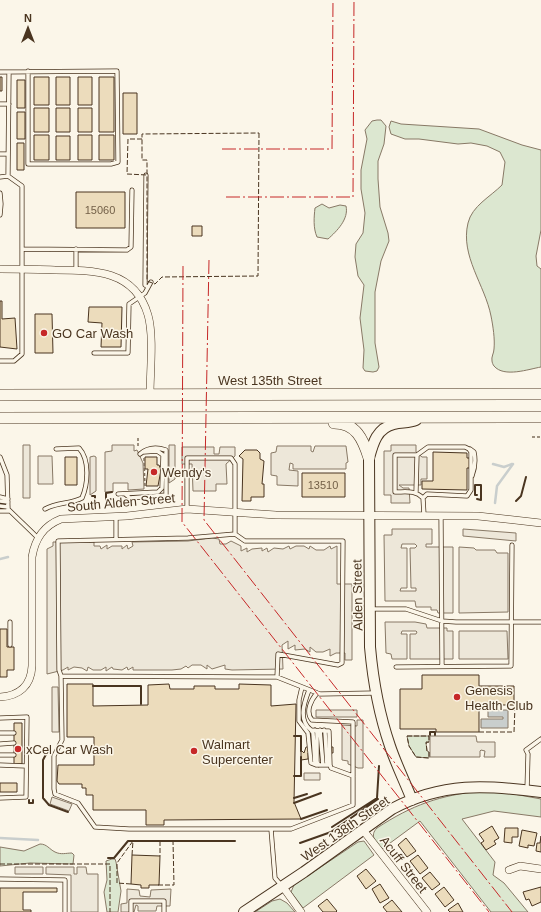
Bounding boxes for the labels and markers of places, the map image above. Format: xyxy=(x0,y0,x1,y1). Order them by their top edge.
place label: GO Car Wash xyxy=(52,326,133,341)
marker: GO Car Wash xyxy=(39,328,49,338)
place label: Wendy's xyxy=(162,465,212,480)
marker: Wendy's xyxy=(149,467,159,477)
place label: Genesis Health Club xyxy=(465,683,533,713)
marker: Genesis Health Club xyxy=(452,692,462,702)
place label: Walmart Supercenter xyxy=(202,737,273,767)
place label: xCel Car Wash xyxy=(26,742,113,757)
marker: xCel Car Wash xyxy=(13,744,23,754)
marker: Walmart Supercenter xyxy=(189,746,199,756)

